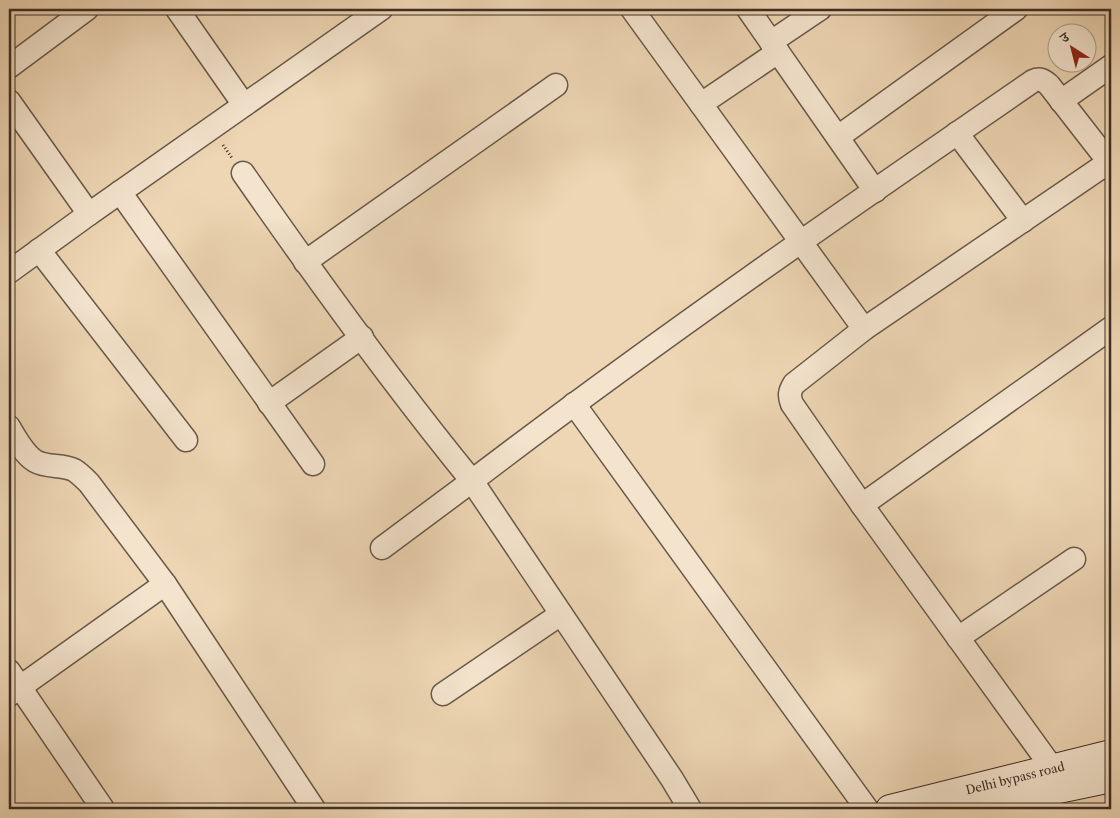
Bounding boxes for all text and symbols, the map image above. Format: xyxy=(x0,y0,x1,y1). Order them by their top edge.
north arrow xyxy=(1048,22,1098,72)
text: उ xyxy=(1055,28,1073,47)
street label: Delhi bypass road xyxy=(964,758,1067,798)

